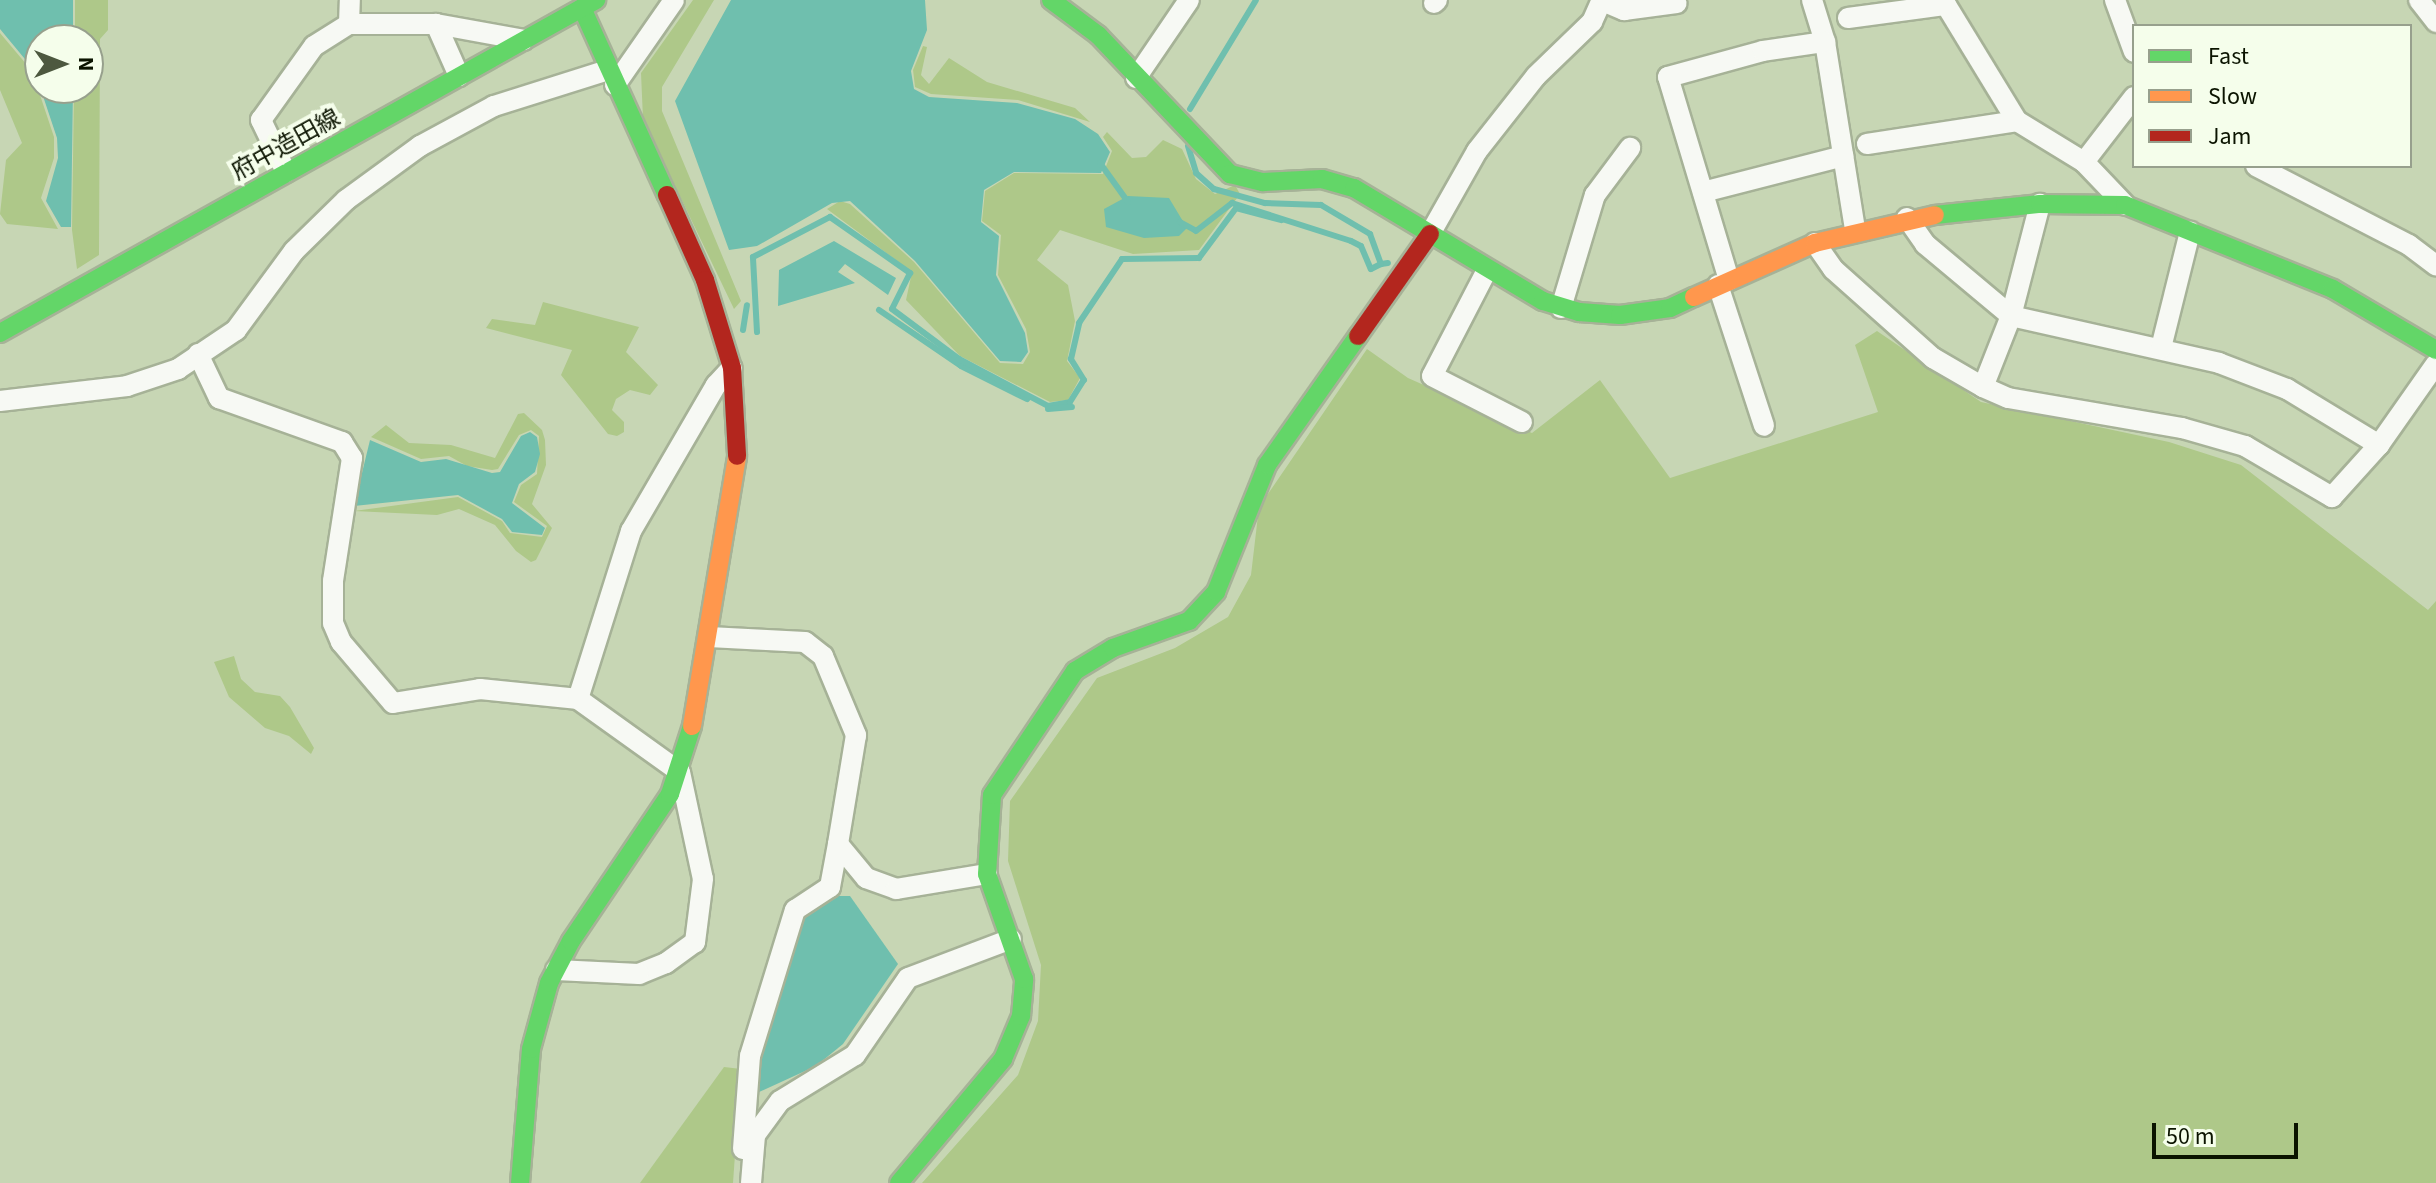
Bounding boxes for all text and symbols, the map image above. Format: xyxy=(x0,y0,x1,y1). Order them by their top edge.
north arrow xyxy=(24,24,104,104)
legend xyxy=(2132,24,2412,168)
text: Fast xyxy=(2208,39,2249,74)
text: N xyxy=(70,57,102,71)
text: Slow xyxy=(2208,79,2257,114)
street label: 府中造田線 xyxy=(227,103,345,187)
text: Jam xyxy=(2208,119,2252,154)
scale bar xyxy=(2156,1107,2302,1157)
text: 50 m xyxy=(2166,1119,2215,1154)

